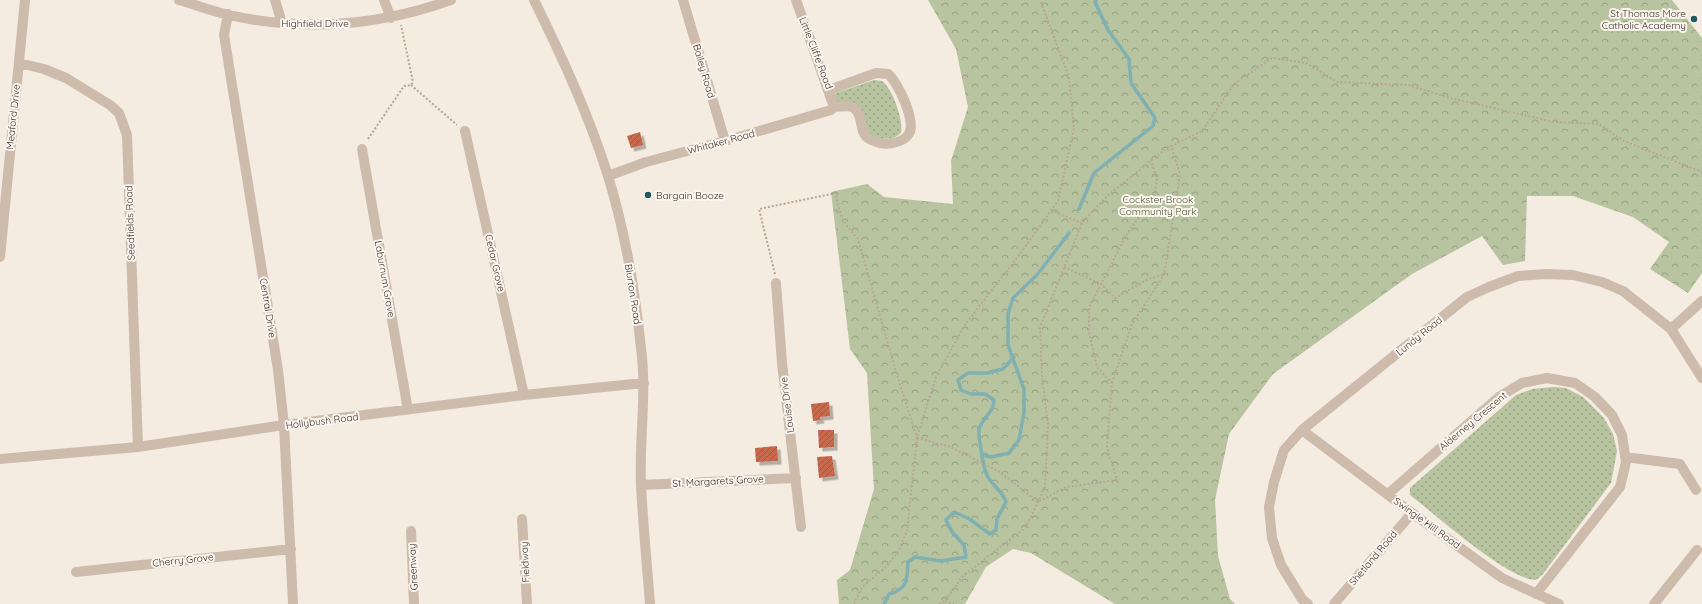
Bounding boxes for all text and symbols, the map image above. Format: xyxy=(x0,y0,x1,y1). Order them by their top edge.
place label: St Thomas More Catholic Academy xyxy=(1602,7,1686,32)
marker: St Thomas More Catholic Academy xyxy=(1689,14,1699,24)
street label: Little Cliffe Road xyxy=(796,15,836,91)
street label: Highfield Drive xyxy=(281,17,349,30)
street label: Bailey Road xyxy=(690,42,718,100)
street label: Meaford Drive xyxy=(3,83,23,150)
street label: Whitaker Road xyxy=(686,127,756,157)
street label: Seedfields Road xyxy=(122,185,138,261)
place label: Bargain Booze xyxy=(656,189,724,202)
marker: Bargain Booze xyxy=(643,190,653,200)
park label: Cockster Brook Community Park xyxy=(1119,193,1197,218)
street label: Cedar Grove xyxy=(482,233,508,293)
street label: Laburnum Grove xyxy=(372,240,398,319)
street label: Blurton Road xyxy=(622,263,644,325)
street label: Central Drive xyxy=(257,277,279,339)
street label: Lundy Road xyxy=(1393,313,1445,359)
street label: Louise Drive xyxy=(777,376,797,434)
street label: Alderney Crescent xyxy=(1436,388,1510,453)
street label: Hollybush Road xyxy=(285,410,359,432)
street label: St. Margarets Grove xyxy=(672,472,764,490)
street label: Swingle Hill Road xyxy=(1391,494,1463,552)
street label: Shetland Road xyxy=(1346,528,1400,588)
street label: Fieldway xyxy=(517,541,533,583)
street label: Greenway xyxy=(405,543,421,591)
street label: Cherry Grove xyxy=(152,550,215,570)

